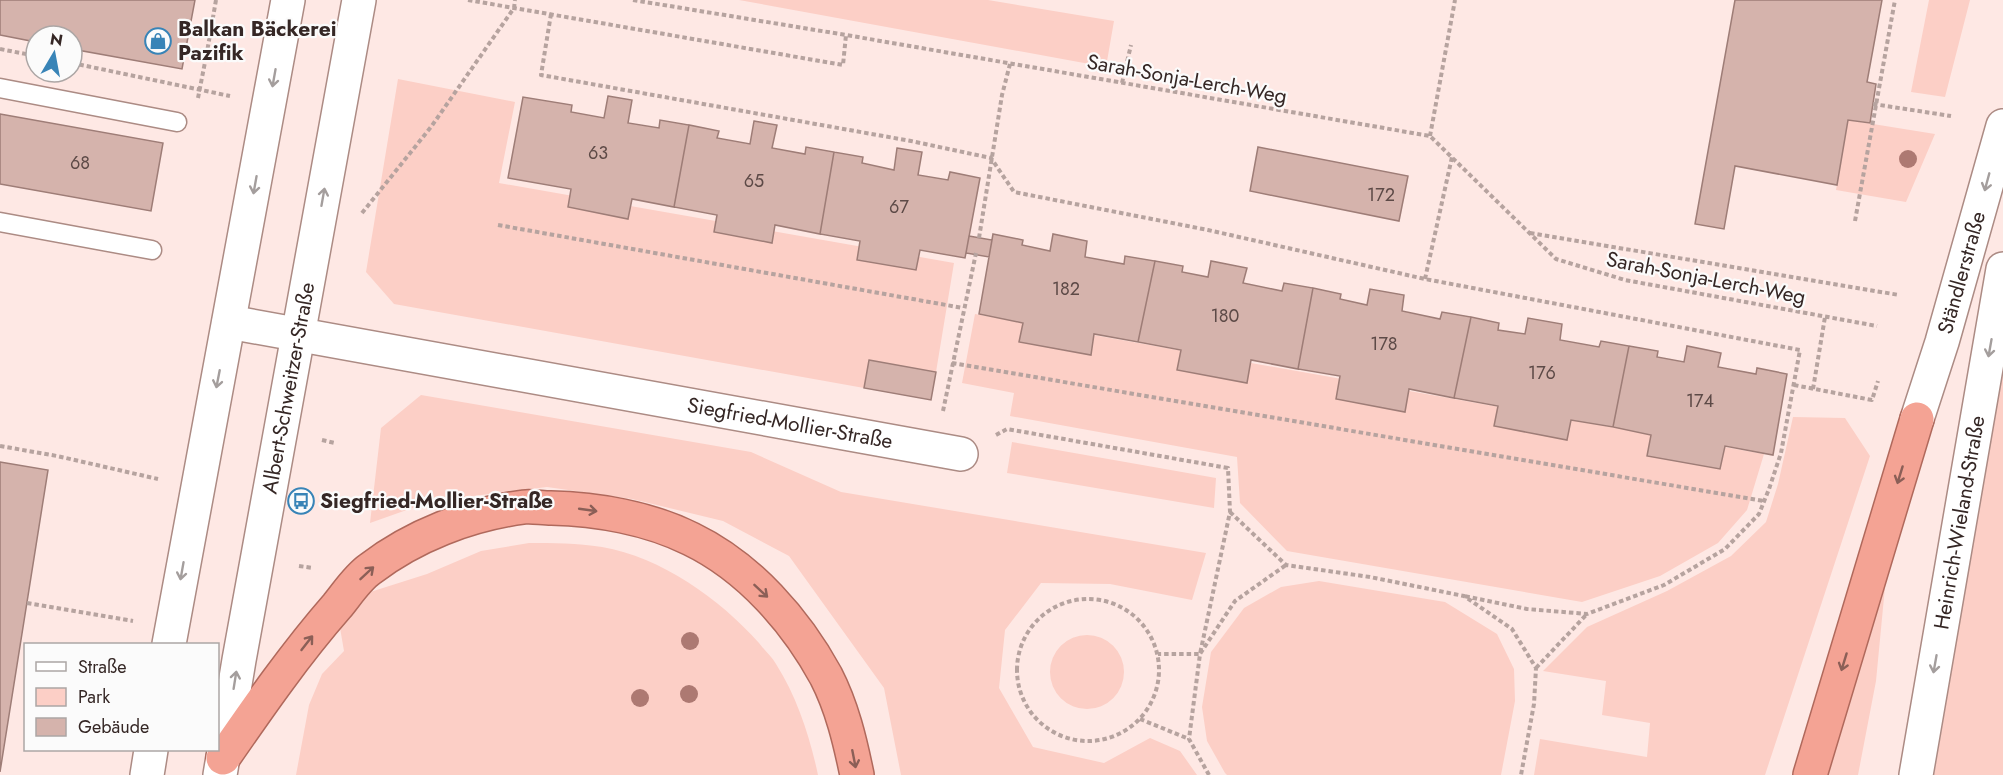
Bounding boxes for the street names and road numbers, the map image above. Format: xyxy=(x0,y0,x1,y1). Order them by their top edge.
street label: Sarah-Sonja-Lerch-Weg xyxy=(1085,47,1289,111)
street label: Ständlerstraße xyxy=(1930,208,1993,337)
street label: Sarah-Sonja-Lerch-Weg xyxy=(1604,244,1808,312)
street label: Albert-Schweitzer-Straße xyxy=(255,280,322,496)
street label: Siegfried-Mollier-Straße xyxy=(685,390,895,456)
street label: Heinrich-Wieland-Straße xyxy=(1926,413,1993,632)

